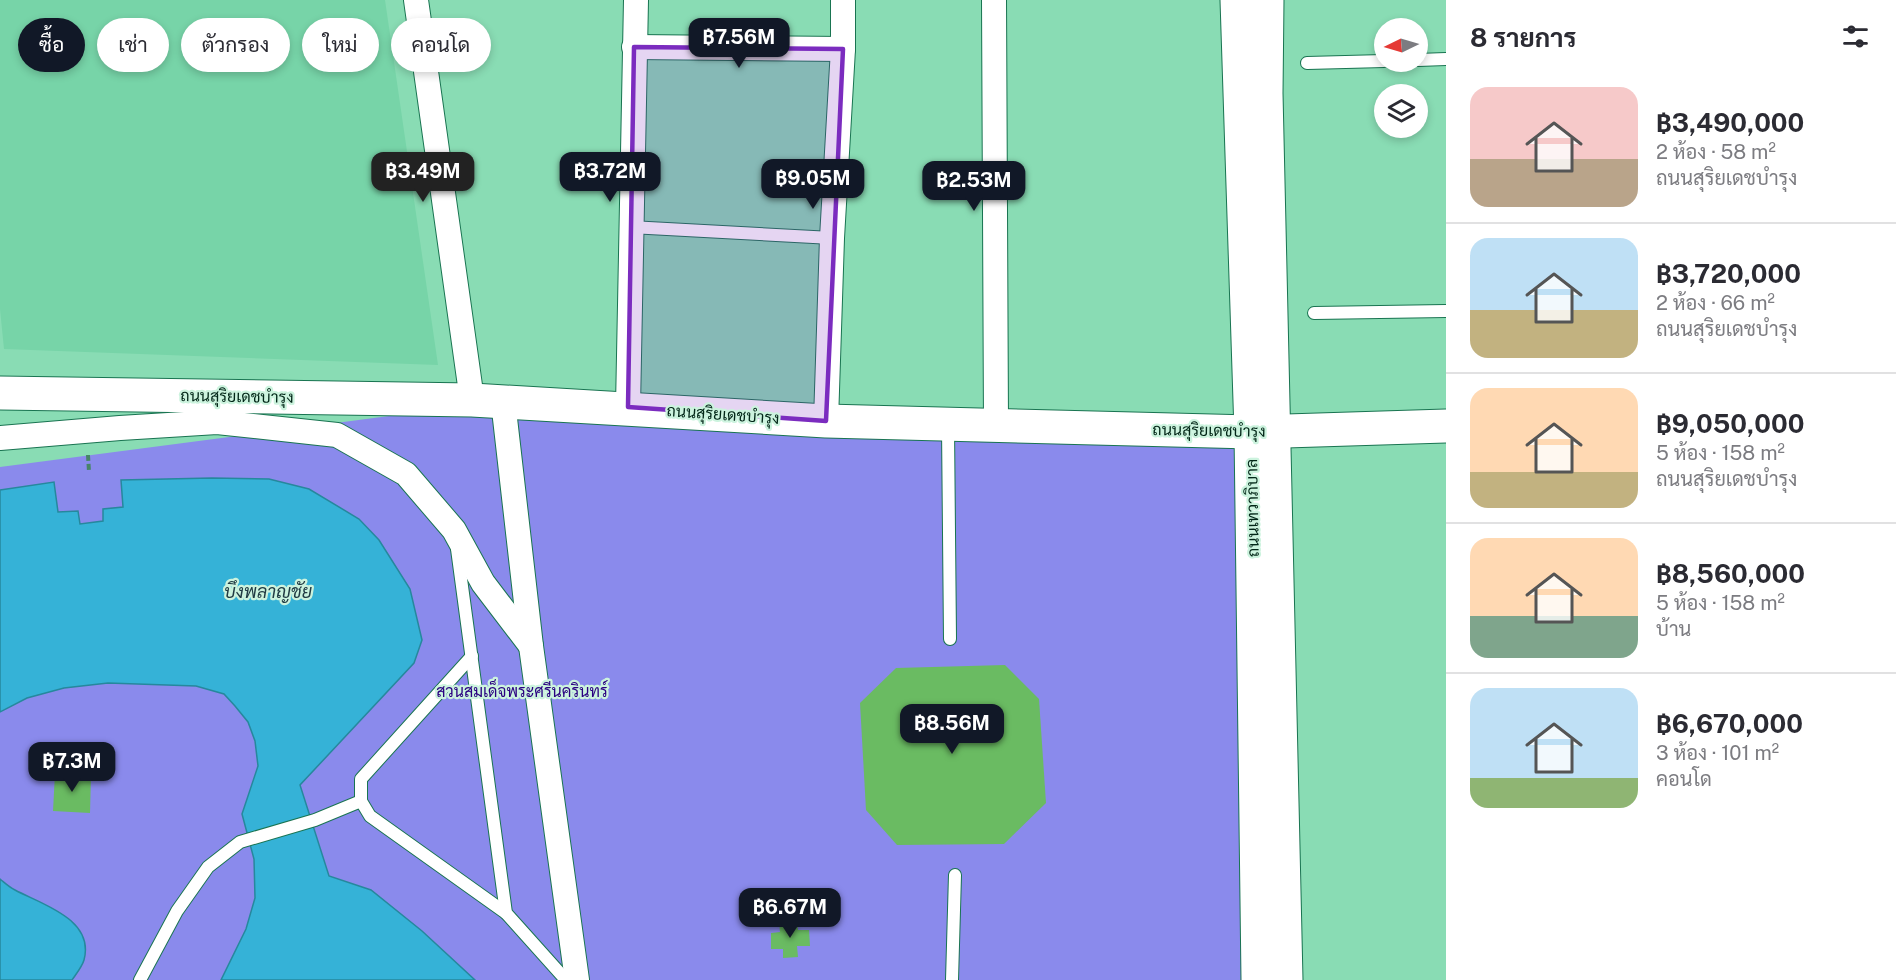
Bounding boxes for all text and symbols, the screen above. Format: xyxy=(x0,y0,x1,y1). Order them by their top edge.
chip: ซื้อ xyxy=(18,18,85,72)
chip: เช่า xyxy=(97,18,169,72)
chip: ตัวกรอง xyxy=(181,18,290,72)
chip: ใหม่ xyxy=(302,18,379,72)
chip: คอนโด xyxy=(391,18,491,72)
pin: ฿7.56M xyxy=(690,18,788,69)
north arrow xyxy=(1374,18,1428,72)
map controls xyxy=(1374,18,1428,138)
icon: filters xyxy=(1839,20,1872,53)
text: 8 รายการ xyxy=(1470,22,1577,53)
text: ฿7.56M xyxy=(703,25,775,49)
button: layers xyxy=(1374,84,1428,138)
text: ฿3,490,000 xyxy=(1656,107,1804,138)
icon: home xyxy=(1518,111,1590,183)
text: 2 ห้อง · 58 m² xyxy=(1656,140,1776,164)
pin: ฿3.49M xyxy=(374,152,472,203)
pin: ฿3.72M xyxy=(561,152,659,203)
text: ฿3.49M xyxy=(385,159,461,183)
text: ฿3.72M xyxy=(574,159,646,183)
pin: ฿9.05M xyxy=(764,159,862,210)
pin: ฿2.53M xyxy=(925,161,1023,212)
text: ฿9.05M xyxy=(775,166,851,190)
text: ถนนสุริยเดชบำรุง xyxy=(1656,166,1797,190)
text: ฿2.53M xyxy=(936,168,1012,192)
text: ฿3,720,000 xyxy=(1656,258,1801,289)
icon: home xyxy=(1518,262,1590,334)
text: 2 ห้อง · 66 m² xyxy=(1656,291,1775,315)
text: ถนนสุริยเดชบำรุง xyxy=(1656,317,1797,341)
street label: ถนนสุริยเดชบำรุง xyxy=(180,386,294,409)
street label: ถนนสุริยเดชบำรุง xyxy=(666,401,780,430)
text: ฿9,050,000 xyxy=(1656,408,1804,439)
icon: home xyxy=(1518,412,1590,484)
street label: ถนนสุริยเดชบำรุง xyxy=(1152,420,1266,443)
text: 5 ห้อง · 158 m² xyxy=(1656,441,1785,465)
street label: ถนนเทวาภิบาล xyxy=(1242,459,1263,557)
text: ถนนสุริยเดชบำรุง xyxy=(1656,467,1797,491)
text: ฿8,560,000 xyxy=(1656,558,1805,589)
icon: home xyxy=(1518,562,1590,634)
water label: บึงพลาญชัย xyxy=(224,580,312,603)
text: 5 ห้อง · 158 m² xyxy=(1656,591,1785,615)
text: บ้าน xyxy=(1656,617,1691,641)
park label: สวนสมเด็จพระศรีนครินทร์ xyxy=(436,678,608,701)
pin: ฿8.56M xyxy=(903,704,1001,755)
text: ฿6,670,000 xyxy=(1656,708,1803,739)
text: ฿8.56M xyxy=(914,711,990,735)
icon: home xyxy=(1518,712,1590,784)
text: 3 ห้อง · 101 m² xyxy=(1656,741,1779,765)
pin: ฿7.3M xyxy=(30,742,114,793)
text: ฿7.3M xyxy=(42,749,102,773)
text: คอนโด xyxy=(1656,767,1712,791)
pin: ฿6.67M xyxy=(741,888,839,939)
text: ฿6.67M xyxy=(753,895,827,919)

